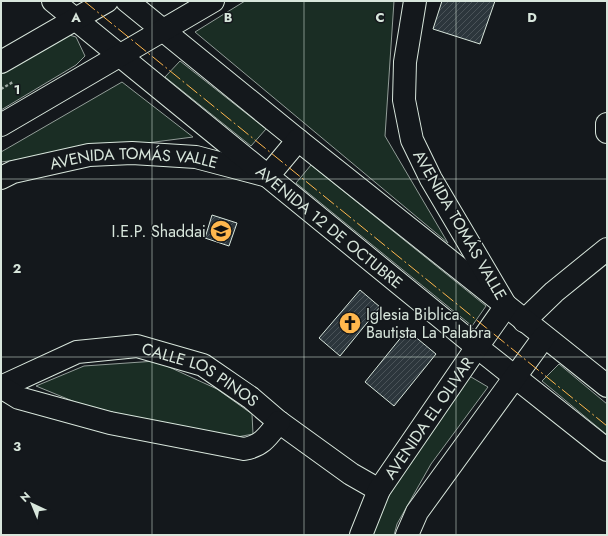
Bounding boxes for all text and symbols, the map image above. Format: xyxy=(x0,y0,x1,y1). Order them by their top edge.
text: A xyxy=(70,8,81,27)
text: B xyxy=(224,8,233,27)
text: C xyxy=(375,8,385,27)
text: D xyxy=(527,8,537,27)
text: 1 xyxy=(14,80,20,99)
street label: AVENIDA TOMÁS VALLE xyxy=(47,141,221,175)
street label: AVENIDA TOMÁS VALLE xyxy=(408,146,512,304)
street label: AVENIDA 12 DE OCTUBRE xyxy=(251,160,408,294)
school or university icon: I.E.P. Shaddai xyxy=(208,218,234,244)
place label: I.E.P. Shaddai xyxy=(111,220,206,243)
text: 2 xyxy=(13,259,21,278)
place label: Iglesia Biblica Bautista La Palabra xyxy=(366,303,491,344)
church icon: Iglesia Biblica Bautista La Palabra xyxy=(337,310,363,336)
street label: CALLE LOS PINOS xyxy=(139,337,264,412)
street label: AVENIDA EL OLIVAR xyxy=(378,352,479,484)
text: 3 xyxy=(13,437,21,456)
north arrow xyxy=(12,484,52,524)
text: N xyxy=(16,488,34,506)

